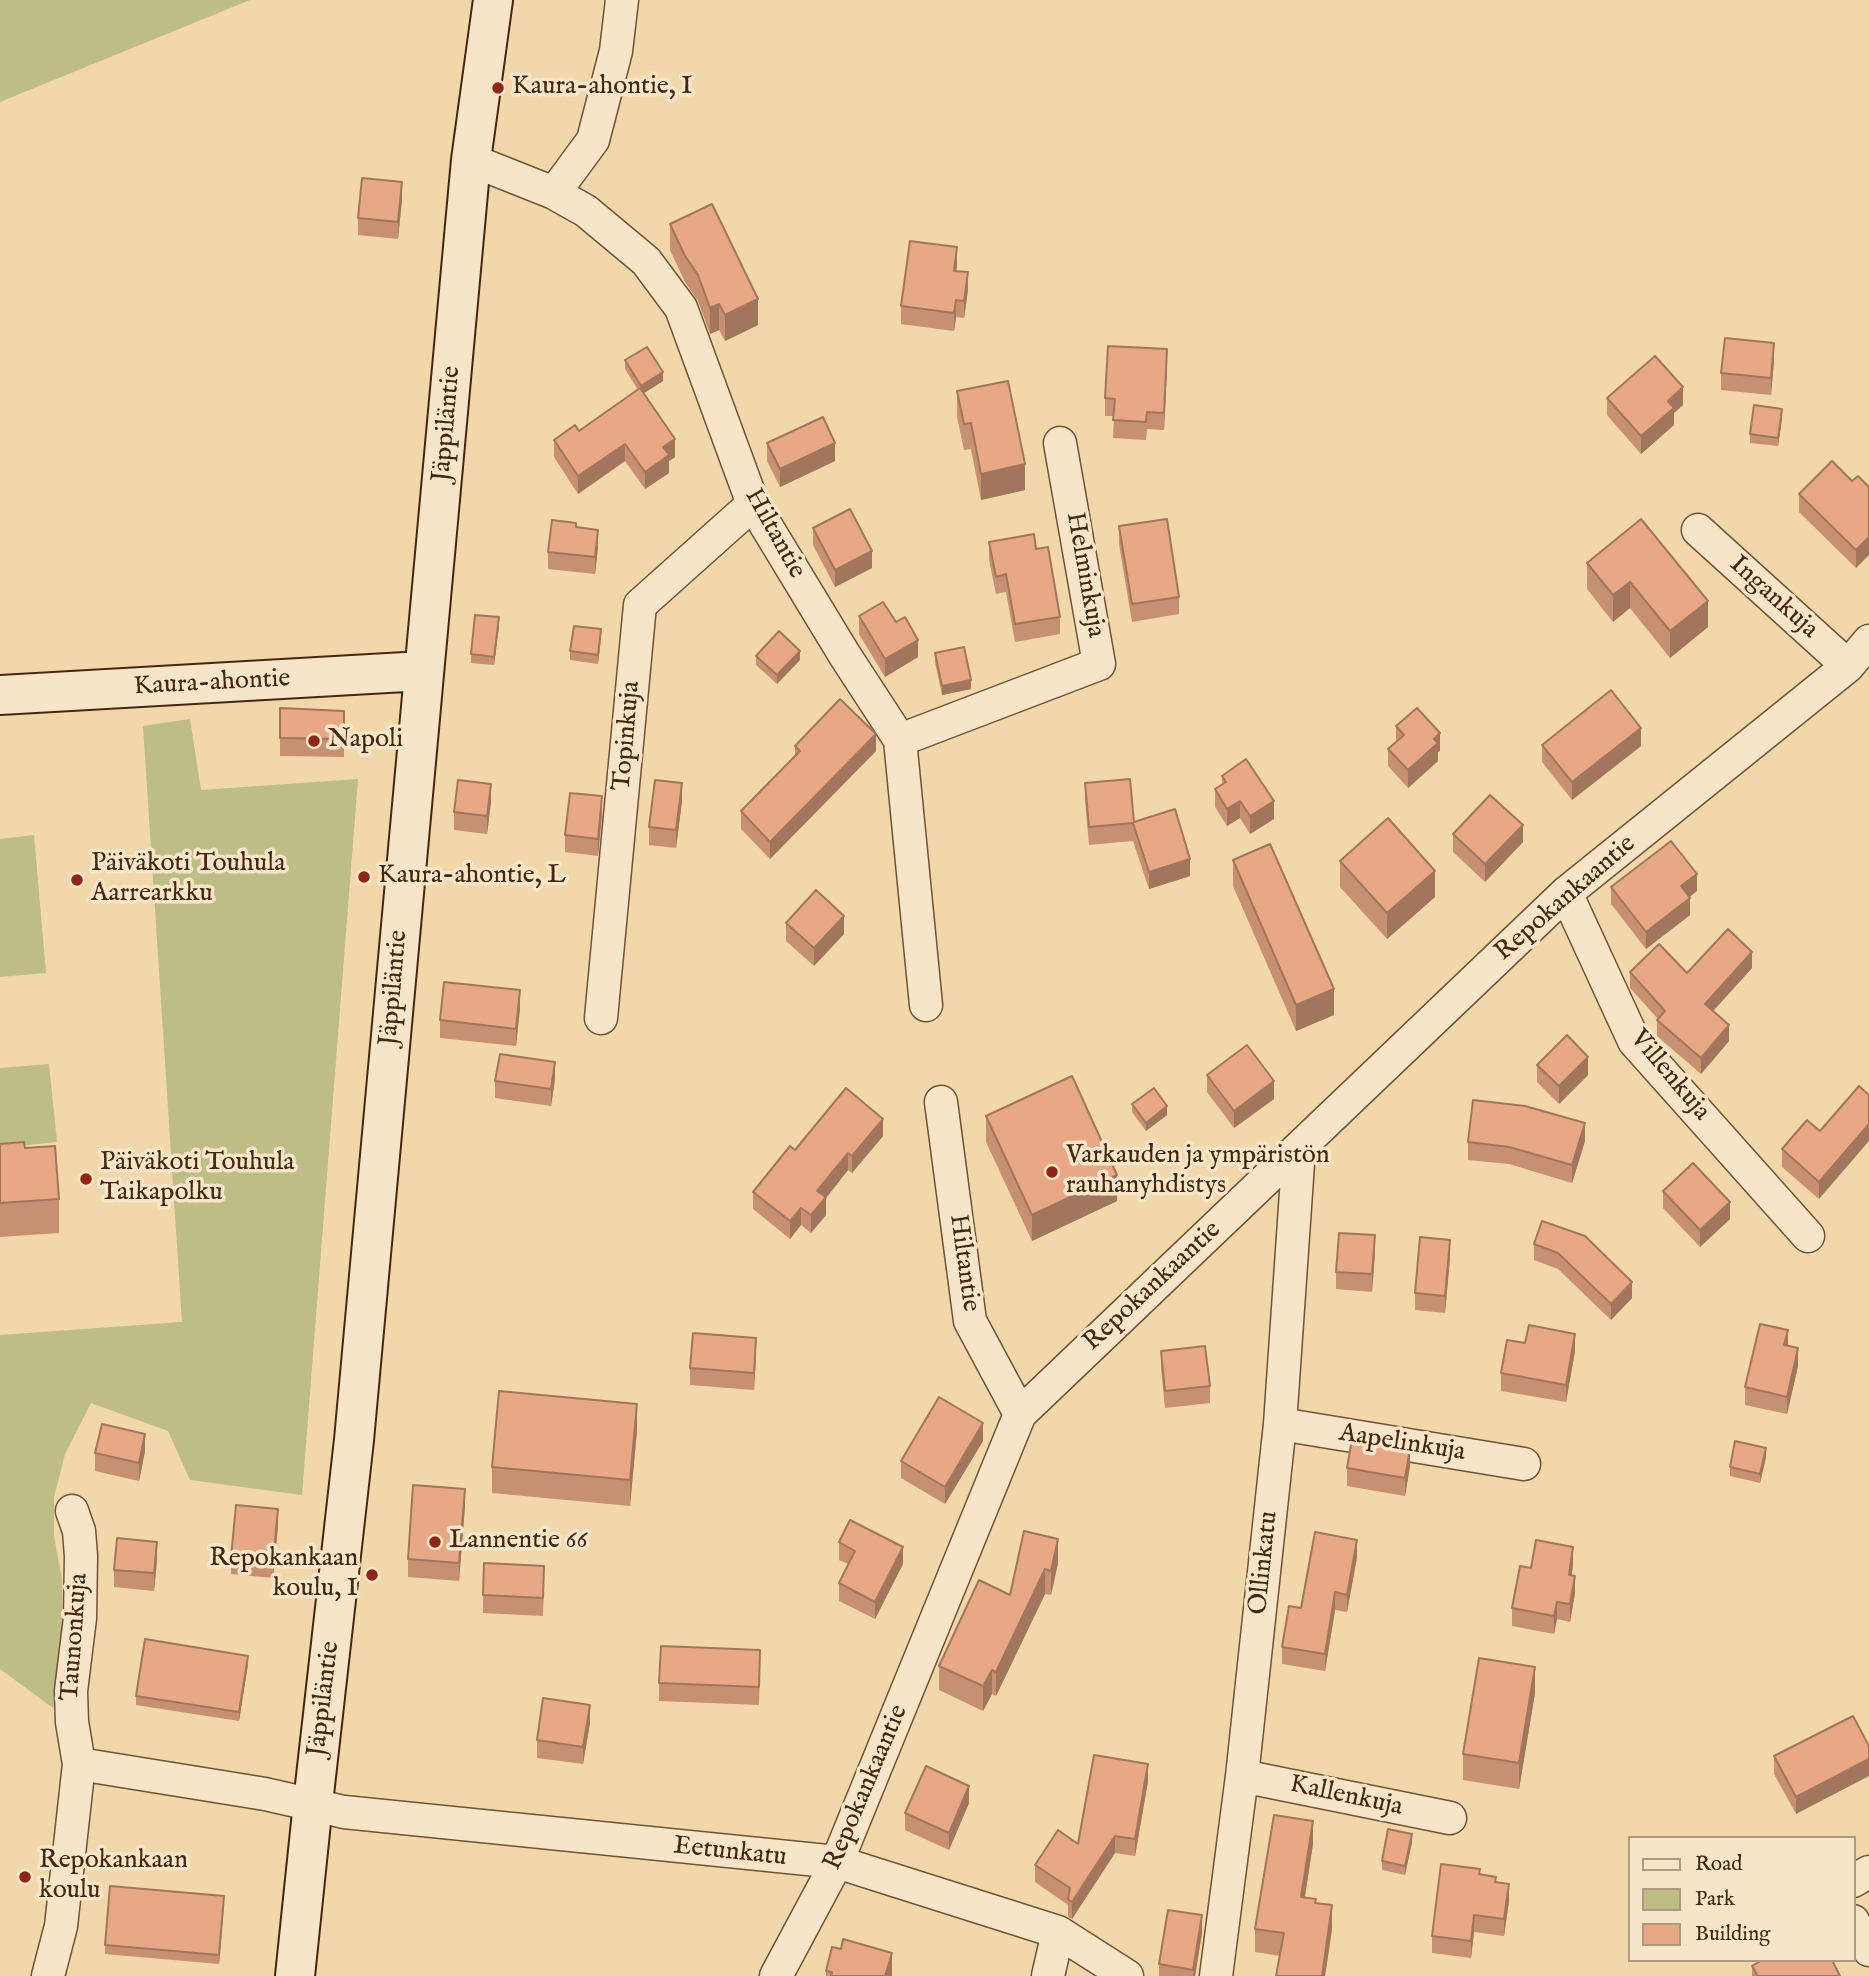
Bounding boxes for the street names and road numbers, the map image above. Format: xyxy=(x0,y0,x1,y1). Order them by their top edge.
street label: Jäppiläntie xyxy=(427,365,469,483)
street label: Hiltantie xyxy=(737,484,811,584)
street label: Helminkuja xyxy=(1058,510,1110,640)
street label: Ingankuja xyxy=(1722,550,1824,646)
street label: Kaura-ahontie xyxy=(133,664,291,704)
street label: Topinkuja xyxy=(608,680,648,792)
street label: Repokankaantie xyxy=(1489,829,1643,969)
street label: Jäppiläntie xyxy=(374,929,416,1047)
street label: Villenkuja xyxy=(1622,1024,1716,1128)
street label: Hiltantie xyxy=(941,1212,985,1314)
street label: Repokankaantie xyxy=(1078,1215,1228,1359)
street label: Aapelinkuja xyxy=(1337,1419,1467,1469)
street label: Ollinkatu xyxy=(1244,1510,1286,1616)
street label: Taunonkuja xyxy=(56,1572,96,1702)
street label: Jäppiläntie xyxy=(302,1640,348,1758)
street label: Repokankaantie xyxy=(818,1701,916,1875)
street label: Kallenkuja xyxy=(1287,1770,1405,1824)
street label: Eetunkatu xyxy=(672,1832,788,1874)

